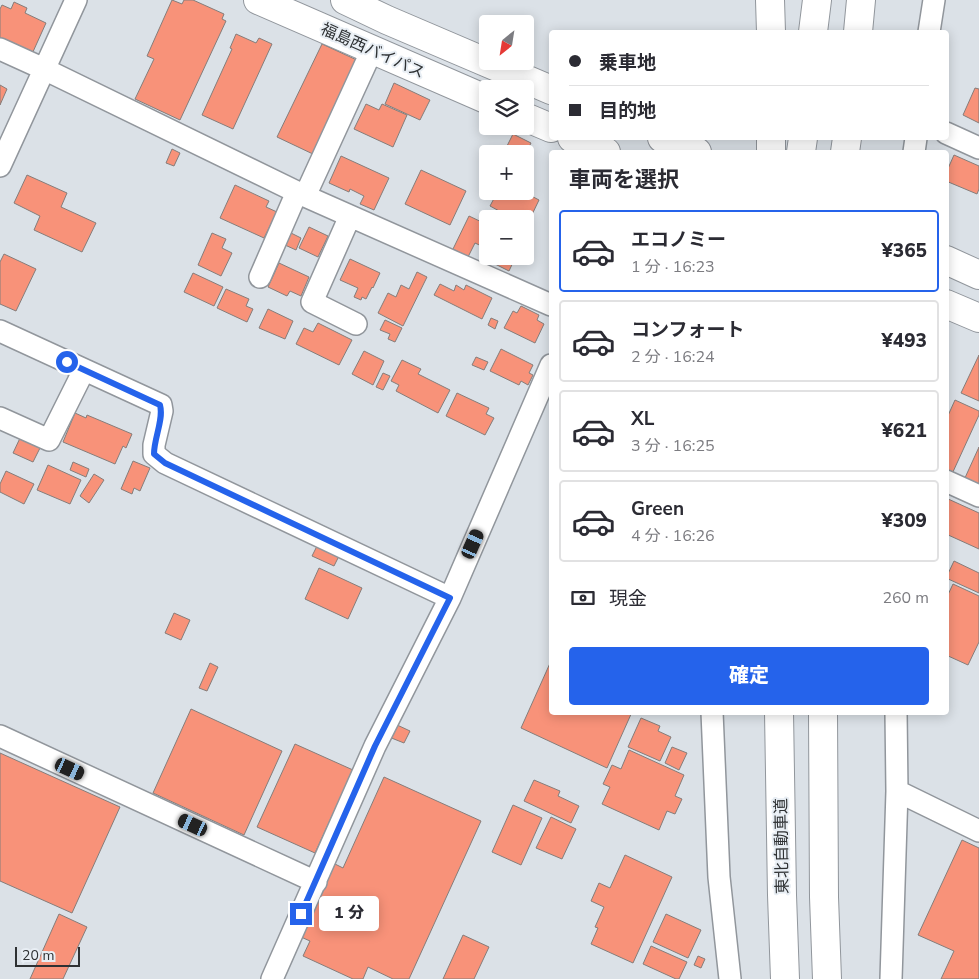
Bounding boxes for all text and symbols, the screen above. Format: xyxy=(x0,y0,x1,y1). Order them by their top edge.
north arrow xyxy=(479,15,534,70)
map controls xyxy=(479,15,534,265)
street label: 福島西バイパス xyxy=(317,18,428,84)
text: 乗車地 xyxy=(599,50,656,76)
button: layers xyxy=(479,80,534,135)
text: 目的地 xyxy=(599,98,656,124)
button: + xyxy=(479,145,534,200)
text: 車両を選択 xyxy=(569,165,679,195)
button: − xyxy=(479,210,534,265)
text: エコノミー xyxy=(631,227,726,253)
icon: car xyxy=(571,229,616,274)
text: ¥365 xyxy=(881,238,927,264)
text: 1 分 · 16:23 xyxy=(631,256,715,278)
text: コンフォート xyxy=(631,317,744,343)
icon: car xyxy=(571,319,616,364)
text: ¥493 xyxy=(881,328,927,354)
text: 2 分 · 16:24 xyxy=(631,346,715,368)
route start xyxy=(56,351,78,373)
text: XL xyxy=(631,406,654,432)
icon: car xyxy=(571,409,616,454)
text: ¥621 xyxy=(881,418,927,444)
text: 3 分 · 16:25 xyxy=(631,435,715,457)
text: Green xyxy=(631,496,684,522)
icon: car xyxy=(571,499,616,544)
text: ¥309 xyxy=(881,508,927,534)
text: 4 分 · 16:26 xyxy=(631,525,715,547)
car xyxy=(460,527,485,561)
icon: cash xyxy=(569,584,597,612)
text: 現金 xyxy=(609,586,647,612)
text: 260 m xyxy=(882,587,929,609)
button: 確定 xyxy=(569,647,929,705)
car xyxy=(53,756,86,782)
street label: 東北自動車道 xyxy=(770,798,794,894)
car xyxy=(176,812,209,838)
callout: 1 分 xyxy=(318,896,378,932)
text: 1 分 xyxy=(334,902,364,924)
route end xyxy=(290,903,312,925)
scale bar xyxy=(15,944,80,967)
text: 20 m xyxy=(22,946,54,965)

